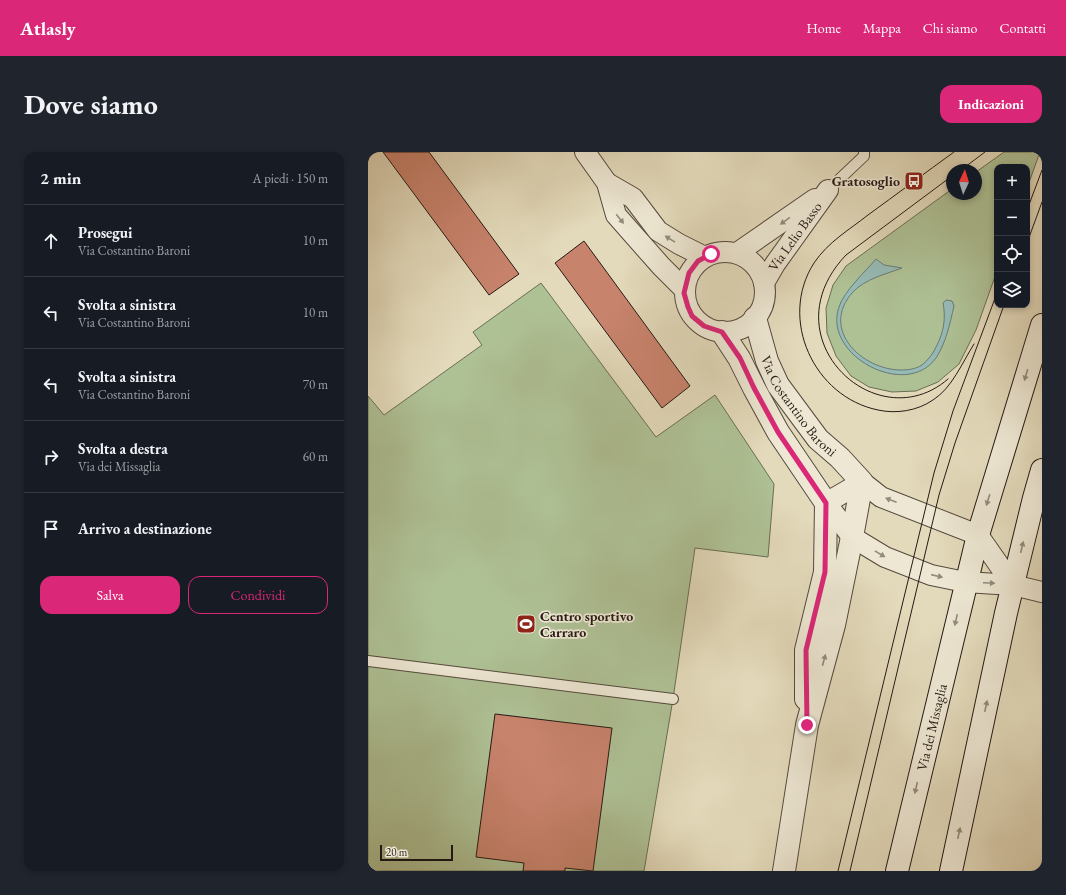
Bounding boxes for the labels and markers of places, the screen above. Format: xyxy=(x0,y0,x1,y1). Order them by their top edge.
bus stop icon: Gratosoglio xyxy=(903,170,925,192)
place label: Gratosoglio xyxy=(832,172,900,190)
place label: Centro sportivo Carraro xyxy=(540,607,633,641)
sports icon: Centro sportivo Carraro xyxy=(515,613,537,635)

